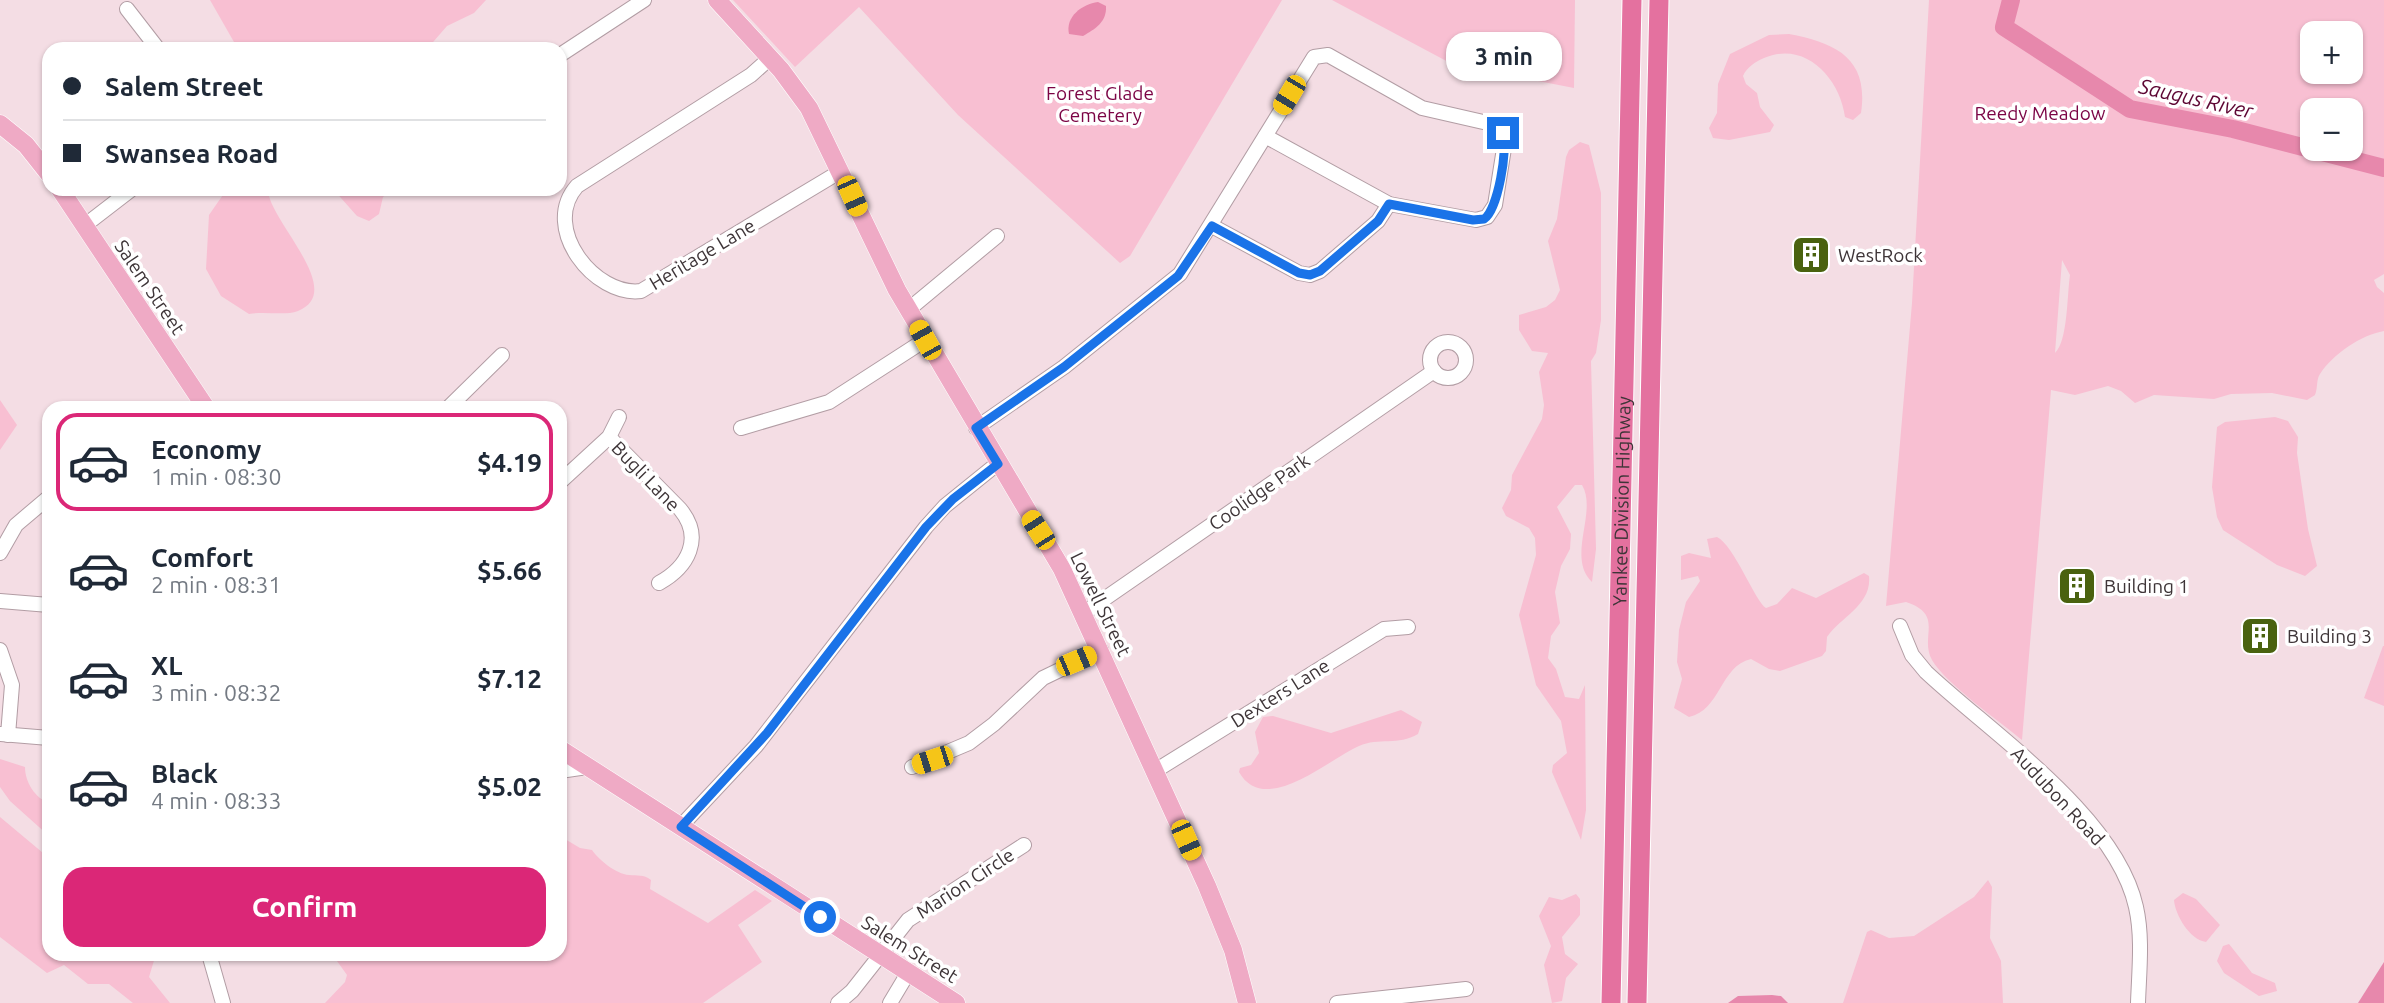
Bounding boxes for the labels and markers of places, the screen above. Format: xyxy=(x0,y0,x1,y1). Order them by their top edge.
building icon: WestRock xyxy=(1790,234,1832,276)
place label: WestRock xyxy=(1838,244,1923,266)
building icon: Building 1 xyxy=(2056,565,2098,607)
place label: Building 1 xyxy=(2104,575,2189,597)
building icon: Building 3 xyxy=(2239,615,2281,657)
place label: Building 3 xyxy=(2287,625,2372,647)

